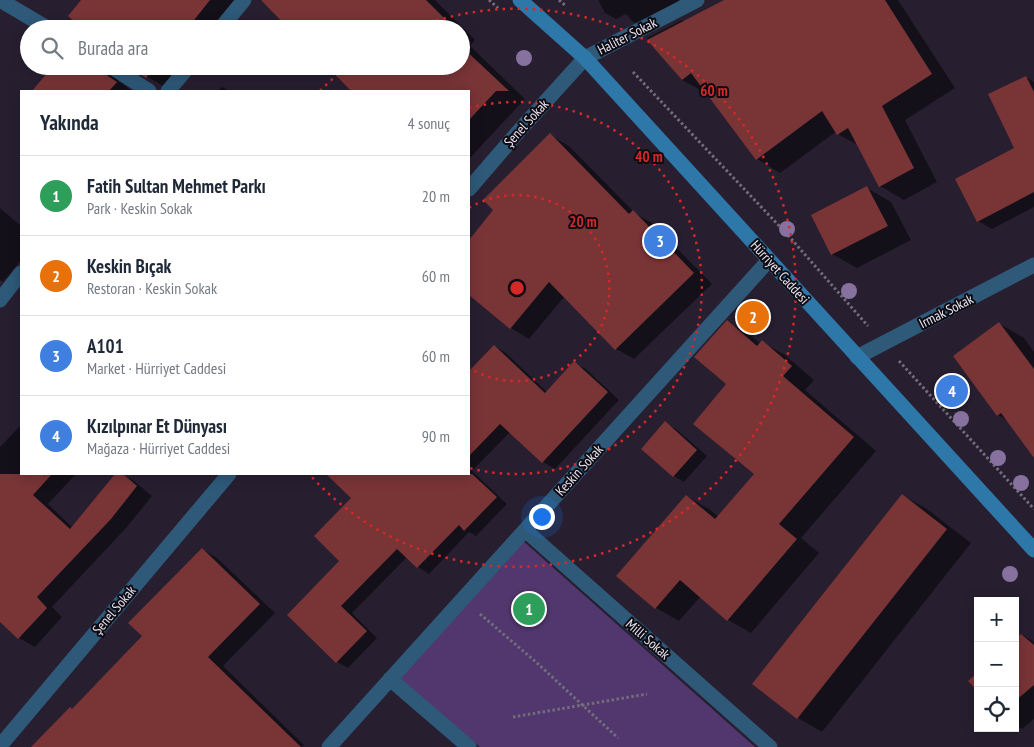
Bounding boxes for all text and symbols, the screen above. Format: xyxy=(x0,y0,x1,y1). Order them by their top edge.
street label: Haliter Sokak xyxy=(594,13,660,59)
search box xyxy=(20,20,470,75)
icon: search xyxy=(38,34,66,62)
text: Burada ara xyxy=(78,36,148,60)
text: 60 m xyxy=(700,81,728,100)
street label: Şenel Sokak xyxy=(500,95,553,151)
text: Yakında xyxy=(40,109,99,136)
text: 4 sonuç xyxy=(407,113,450,133)
text: 40 m xyxy=(635,147,663,166)
text: Fatih Sultan Mehmet Parkı xyxy=(87,174,266,198)
text: 1 xyxy=(52,186,60,206)
text: 20 m xyxy=(422,186,450,206)
text: Park · Keskin Sokak xyxy=(87,198,193,218)
text: 20 m xyxy=(569,212,597,231)
pin: 3 xyxy=(644,222,676,260)
street label: Hürriyet Caddesi xyxy=(747,236,813,308)
text: Keskin Bıçak xyxy=(87,254,171,278)
text: 2 xyxy=(52,266,60,286)
text: 60 m xyxy=(422,266,450,286)
text: Restoran · Keskin Sokak xyxy=(87,278,217,298)
centre of rings xyxy=(508,279,526,297)
street label: Irmak Sokak xyxy=(916,289,977,332)
pin: 2 xyxy=(737,298,769,336)
text: A101 xyxy=(87,334,124,358)
text: 3 xyxy=(52,346,60,366)
text: 60 m xyxy=(422,346,450,366)
text: Market · Hürriyet Caddesi xyxy=(87,358,226,378)
pin: 4 xyxy=(936,372,968,410)
text: Kızılpınar Et Dünyası xyxy=(87,414,227,438)
text: 4 xyxy=(52,426,60,446)
text: 90 m xyxy=(422,426,450,446)
text: Mağaza · Hürriyet Caddesi xyxy=(87,438,230,458)
street label: Keskin Sokak xyxy=(551,440,607,499)
your location xyxy=(529,504,555,530)
street label: Şenel Sokak xyxy=(88,581,140,638)
pin: 1 xyxy=(513,590,545,628)
map controls xyxy=(974,597,1019,732)
button: + xyxy=(974,597,1019,642)
street label: Milli Sokak xyxy=(622,615,674,664)
button: − xyxy=(974,642,1019,687)
button: locate xyxy=(974,687,1019,732)

